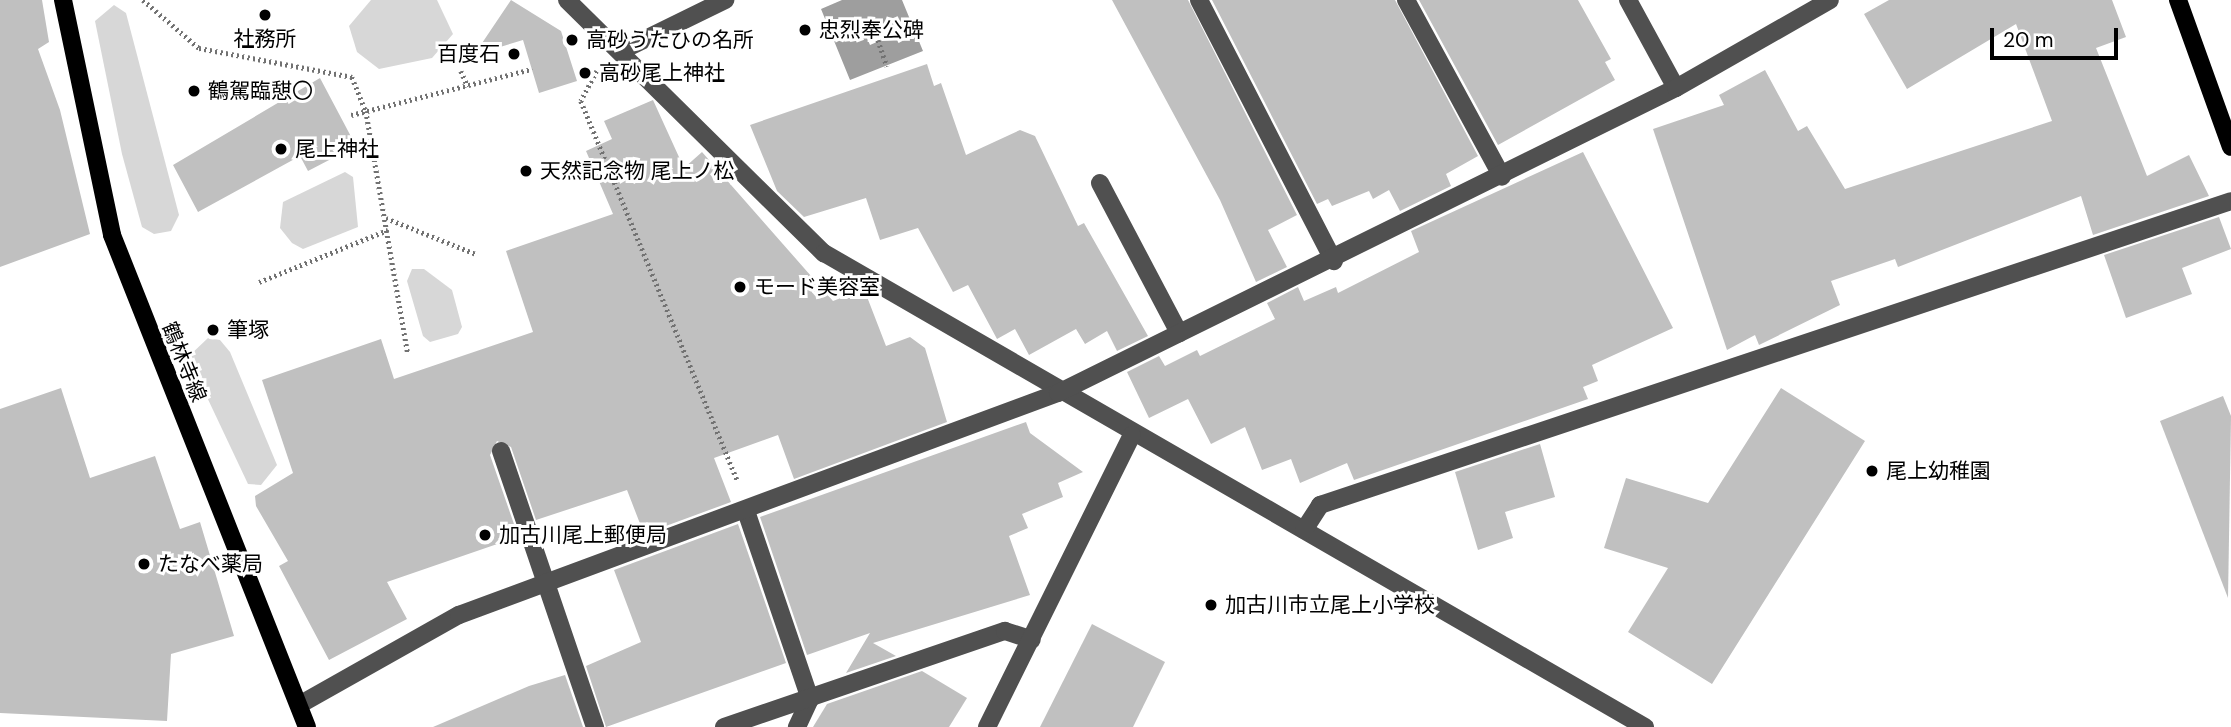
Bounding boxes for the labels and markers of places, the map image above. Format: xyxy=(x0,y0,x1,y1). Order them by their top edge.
marker: 社務所 xyxy=(257,7,273,23)
place label: 忠烈奉公碑 xyxy=(819,17,924,43)
marker: 忠烈奉公碑 xyxy=(797,22,813,38)
place label: 社務所 xyxy=(234,26,296,52)
place label: 高砂うたひの名所 xyxy=(586,27,754,53)
marker: 高砂うたひの名所 xyxy=(564,32,580,48)
place label: 百度石 xyxy=(437,41,500,67)
marker: 百度石 xyxy=(506,46,522,62)
place label: 高砂尾上神社 xyxy=(599,60,725,86)
marker: 高砂尾上神社 xyxy=(577,65,593,81)
place label: 鶴駕臨憇〇 xyxy=(208,78,313,104)
marker: 鶴駕臨憇〇 xyxy=(186,83,202,99)
place label: 尾上神社 xyxy=(295,136,379,162)
marker: 尾上神社 xyxy=(273,141,289,157)
place label: 天然記念物 尾上ノ松 xyxy=(540,158,735,184)
marker: 天然記念物 尾上ノ松 xyxy=(518,163,534,179)
place label: モード美容室 xyxy=(754,274,880,300)
marker: モード美容室 xyxy=(732,279,748,295)
place label: 筆塚 xyxy=(227,317,269,343)
marker: 筆塚 xyxy=(205,322,221,338)
place label: 尾上幼稚園 xyxy=(1886,458,1991,484)
marker: 尾上幼稚園 xyxy=(1864,463,1880,479)
place label: 加古川尾上郵便局 xyxy=(499,522,667,548)
marker: 加古川尾上郵便局 xyxy=(477,527,493,543)
place label: たなべ薬局 xyxy=(158,551,263,577)
marker: たなべ薬局 xyxy=(136,556,152,572)
place label: 加古川市立尾上小学校 xyxy=(1225,592,1435,618)
marker: 加古川市立尾上小学校 xyxy=(1203,597,1219,613)

